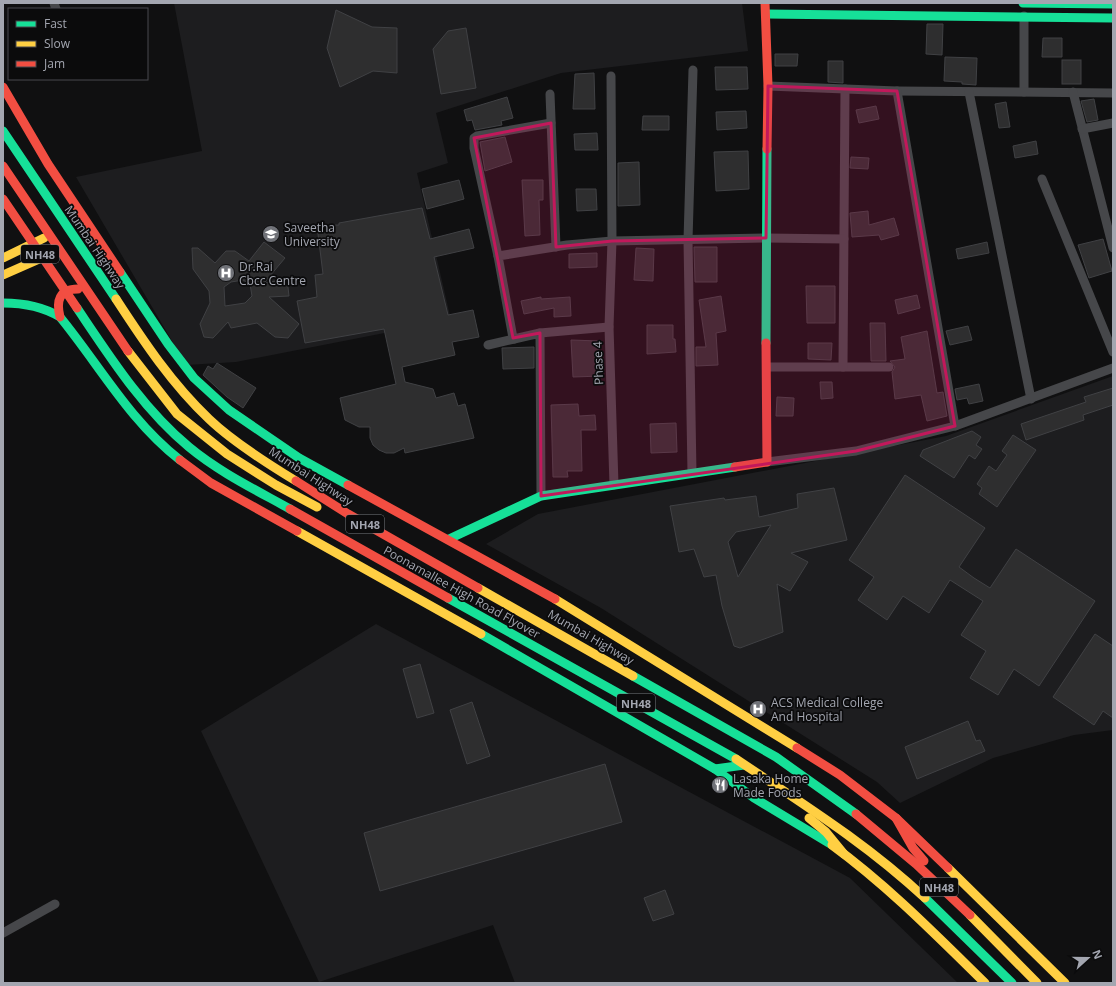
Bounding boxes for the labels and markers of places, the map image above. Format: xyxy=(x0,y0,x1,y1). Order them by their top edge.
place label: Saveetha University xyxy=(284,219,341,250)
school or university icon: Saveetha University xyxy=(261,224,281,244)
place label: Dr.Rai Cbcc Centre xyxy=(239,258,306,289)
hospital icon: Dr.Rai Cbcc Centre xyxy=(216,263,236,283)
place label: ACS Medical College And Hospital xyxy=(771,694,883,725)
hospital icon: ACS Medical College And Hospital xyxy=(748,699,768,719)
place label: Lasaka Home Made Foods xyxy=(733,770,809,801)
restaurant icon: Lasaka Home Made Foods xyxy=(710,775,730,795)

